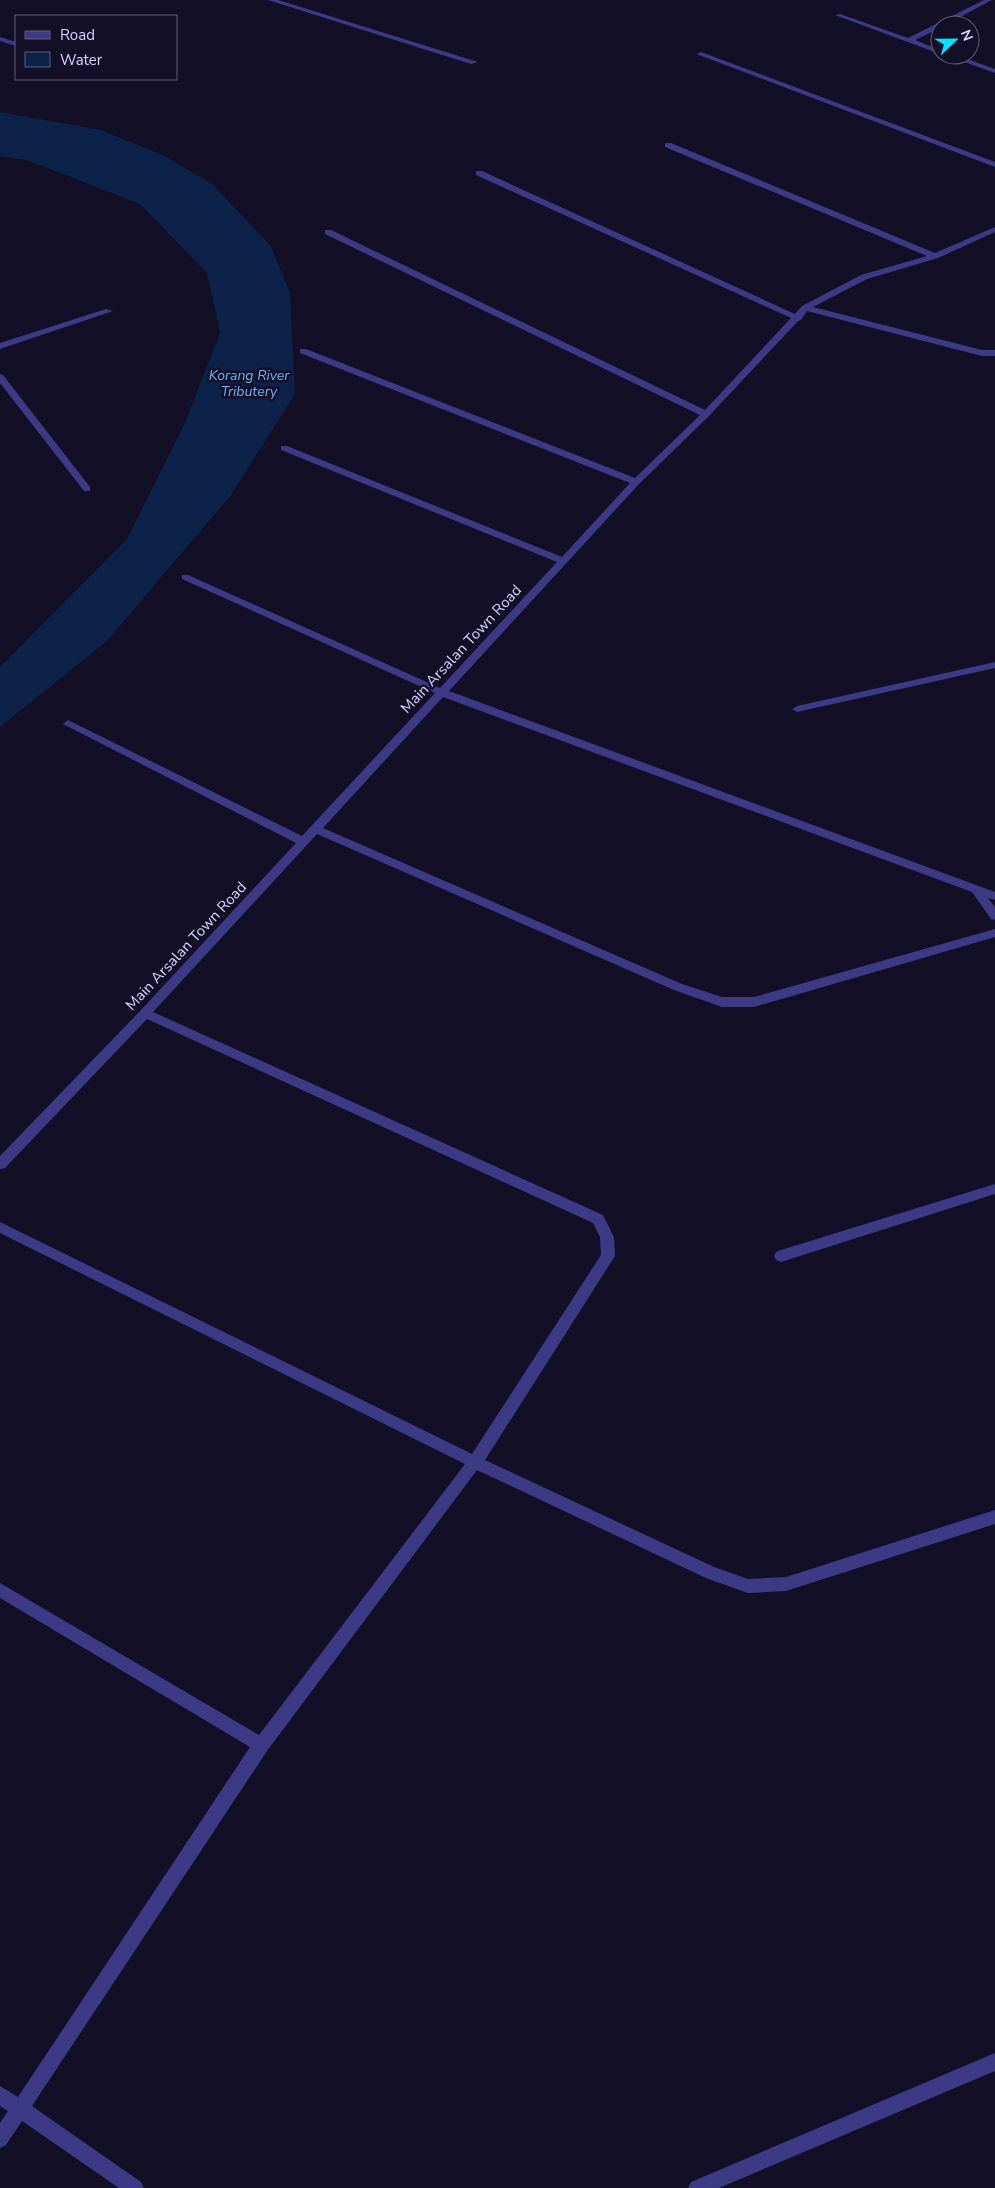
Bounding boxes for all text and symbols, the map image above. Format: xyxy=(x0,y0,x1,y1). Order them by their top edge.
legend xyxy=(15,15,178,80)
north arrow xyxy=(930,15,980,65)
text: Road xyxy=(60,25,95,45)
text: N xyxy=(956,27,977,44)
text: Water xyxy=(60,50,103,70)
water label: Korang River Tributery xyxy=(209,366,290,401)
street label: Main Arsalan Town Road xyxy=(396,580,526,718)
street label: Main Arsalan Town Road xyxy=(121,877,251,1015)

